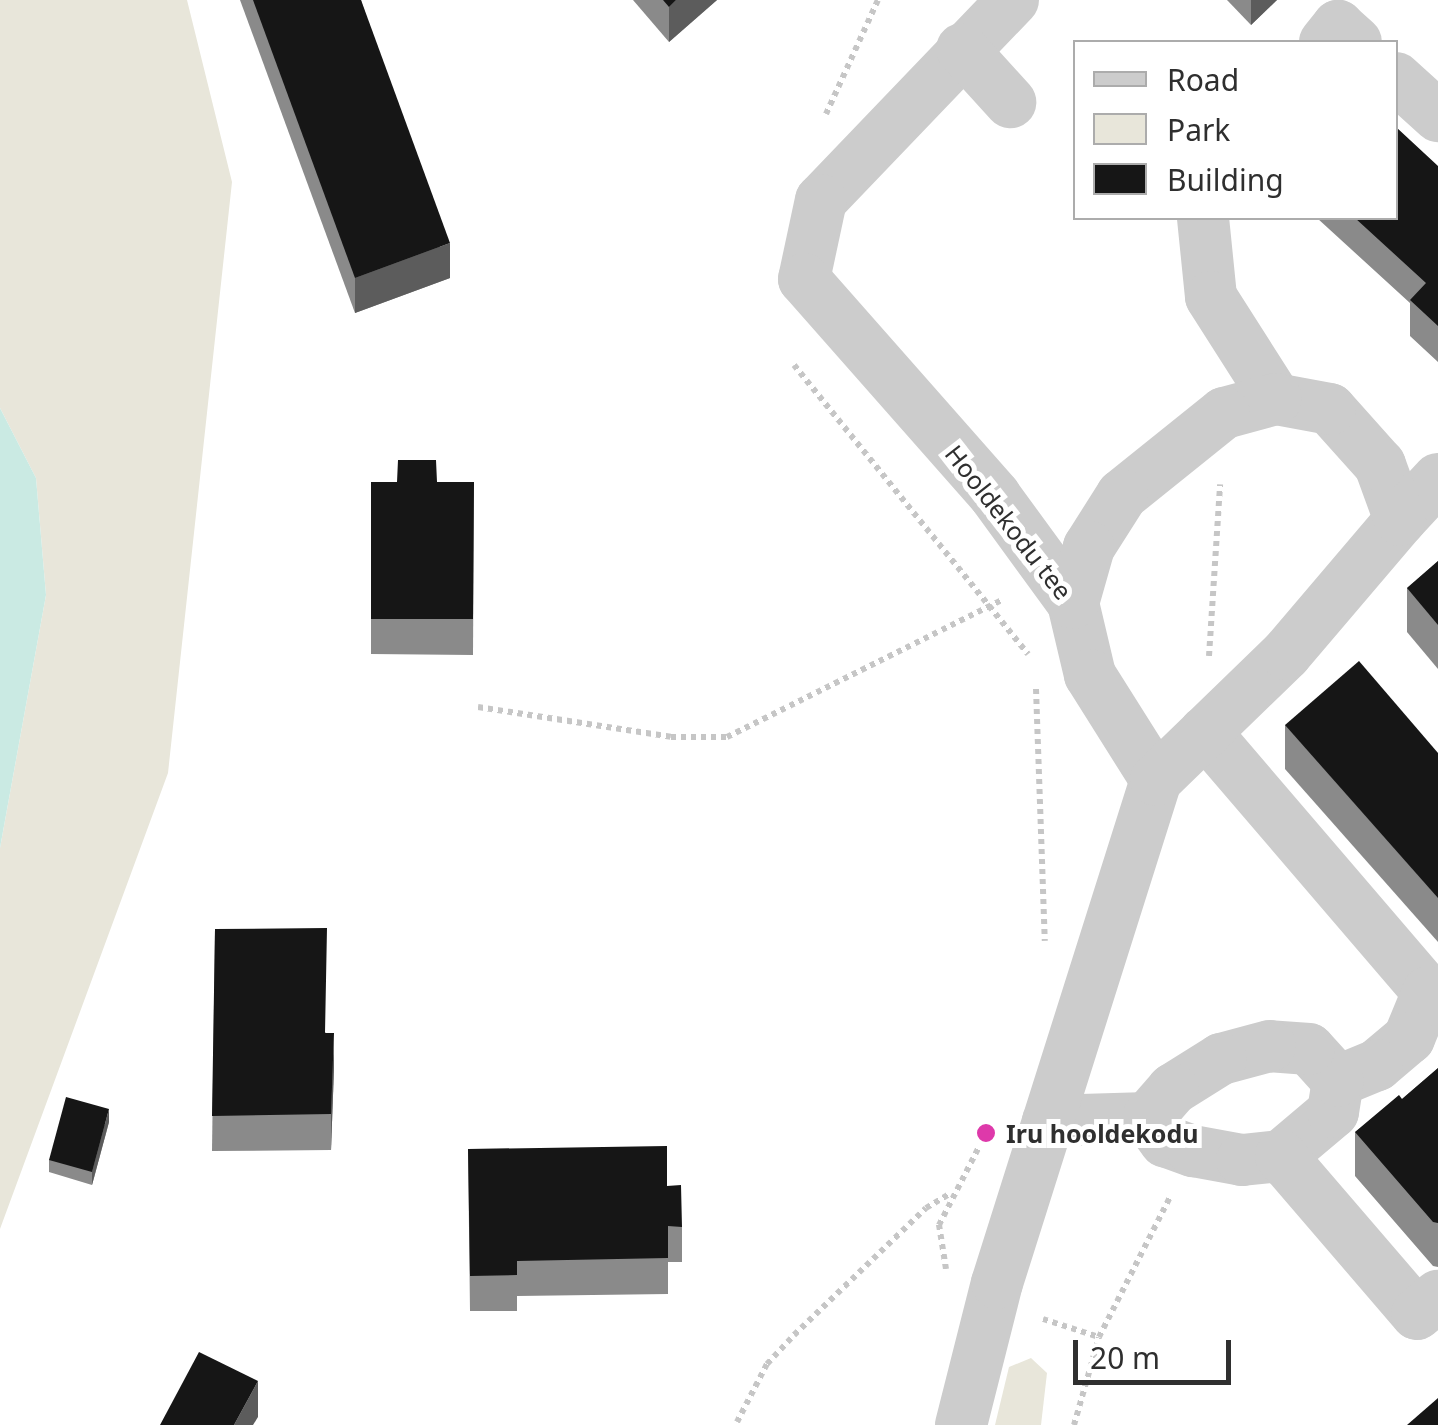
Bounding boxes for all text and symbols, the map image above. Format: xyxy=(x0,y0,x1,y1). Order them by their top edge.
legend xyxy=(1073,40,1398,220)
text: Road xyxy=(1167,59,1239,100)
text: Park xyxy=(1167,109,1230,150)
text: Building xyxy=(1167,159,1284,200)
street label: Hooldekodu tee xyxy=(939,439,1079,605)
place label: Iru hooldekodu xyxy=(1006,1118,1198,1148)
marker: Iru hooldekodu xyxy=(975,1122,997,1144)
scale bar xyxy=(1078,1320,1236,1382)
text: 20 m xyxy=(1090,1337,1160,1378)

